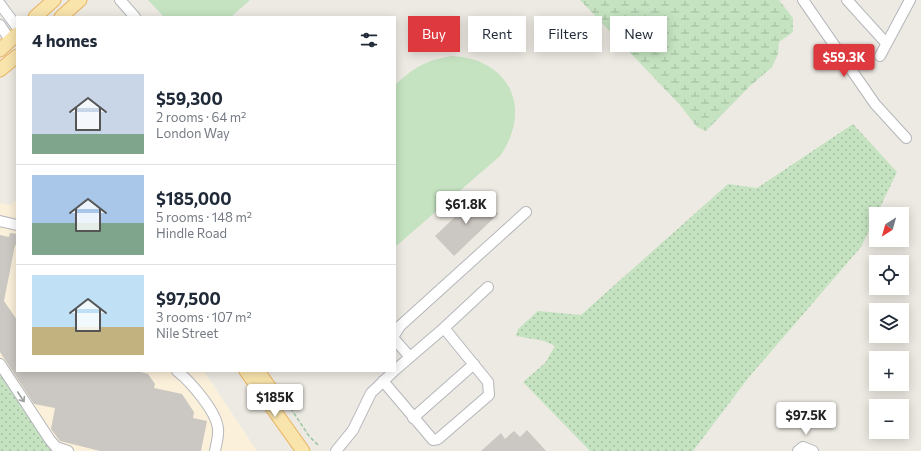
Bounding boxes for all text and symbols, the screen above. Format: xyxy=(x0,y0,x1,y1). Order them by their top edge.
chip: Buy xyxy=(408,16,460,52)
chip: Rent xyxy=(468,16,526,52)
chip: Filters xyxy=(534,16,602,52)
chip: New xyxy=(610,16,667,52)
icon: filters xyxy=(358,29,380,51)
text: 4 homes xyxy=(32,30,97,51)
pin: $59.3K xyxy=(811,44,877,78)
text: $59.3K xyxy=(823,49,865,65)
text: $59,300 xyxy=(156,88,223,109)
icon: home xyxy=(64,90,112,138)
text: 2 rooms · 64 m² xyxy=(156,109,246,125)
text: London Way xyxy=(156,125,230,141)
text: $185,000 xyxy=(156,188,232,209)
icon: home xyxy=(64,191,112,239)
pin: $61.8K xyxy=(433,191,499,225)
text: $61.8K xyxy=(445,196,487,212)
north arrow xyxy=(869,207,909,247)
map controls xyxy=(869,207,909,439)
text: 5 rooms · 148 m² xyxy=(156,209,252,225)
text: Hindle Road xyxy=(156,225,227,241)
button: locate xyxy=(869,255,909,295)
text: $97,500 xyxy=(156,288,221,309)
icon: home xyxy=(64,291,112,339)
button: layers xyxy=(869,303,909,343)
text: 3 rooms · 107 m² xyxy=(156,309,252,325)
text: Nile Street xyxy=(156,325,219,341)
button: + xyxy=(869,351,909,391)
pin: $185K xyxy=(247,384,303,418)
text: $185K xyxy=(256,389,294,405)
one-way arrow xyxy=(17,391,26,402)
button: − xyxy=(869,399,909,439)
pin: $97.5K xyxy=(773,402,839,436)
text: $97.5K xyxy=(785,407,827,423)

